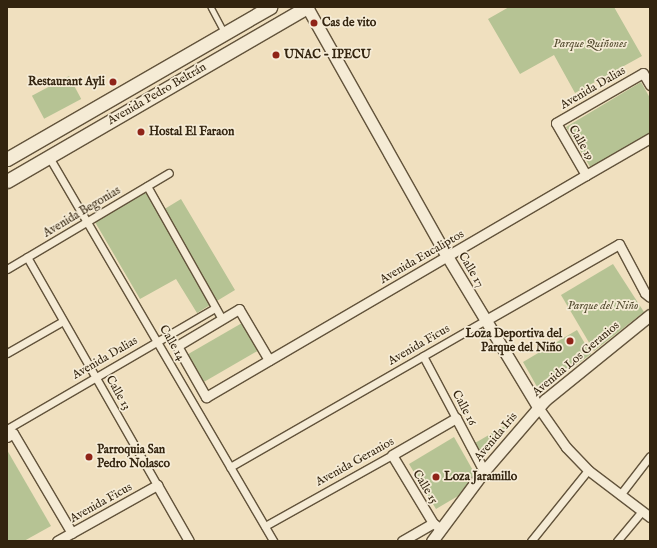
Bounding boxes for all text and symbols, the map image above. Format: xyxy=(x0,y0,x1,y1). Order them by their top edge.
place label: Cas de vito xyxy=(322,16,376,30)
marker: Cas de vito xyxy=(309,18,319,28)
park label: Parque Quiñones xyxy=(553,37,627,51)
place label: UNAC - IPECU xyxy=(284,48,371,62)
marker: UNAC - IPECU xyxy=(271,50,281,60)
street label: Avenida Pedro Beltrán xyxy=(105,60,209,128)
street label: Avenida Dalias xyxy=(558,63,628,113)
place label: Restaurant Ayli xyxy=(28,75,105,89)
marker: Restaurant Ayli xyxy=(108,77,118,87)
street label: Calle 19 xyxy=(565,123,597,163)
place label: Hostal El Faraon xyxy=(149,125,234,139)
marker: Hostal El Faraon xyxy=(136,127,146,137)
street label: Avenida Begonias xyxy=(41,183,123,241)
street label: Avenida Eucaliptos xyxy=(377,227,467,287)
street label: Calle 17 xyxy=(455,250,487,290)
park label: Parque del Niño xyxy=(568,299,638,313)
street label: Avenida Los Geranios xyxy=(530,318,622,400)
street label: Avenida Ficus xyxy=(386,322,452,368)
street label: Calle 14 xyxy=(156,323,188,363)
place label: Loza Deportiva del Parque del Niño xyxy=(465,327,562,355)
street label: Avenida Dalias xyxy=(70,333,140,383)
marker: Loza Deportiva del Parque del Niño xyxy=(565,336,575,346)
street label: Calle 13 xyxy=(102,373,134,413)
street label: Calle 16 xyxy=(449,388,479,428)
street label: Avenida Iris xyxy=(471,410,521,464)
street label: Avenida Geranios xyxy=(313,435,397,489)
place label: Parroquia San Pedro Nolasco xyxy=(97,443,170,471)
marker: Parroquia San Pedro Nolasco xyxy=(84,452,94,462)
street label: Calle 15 xyxy=(409,467,441,507)
place label: Loza Jaramillo xyxy=(444,470,517,484)
marker: Loza Jaramillo xyxy=(431,472,441,482)
street label: Avenida Ficus xyxy=(67,480,135,526)

